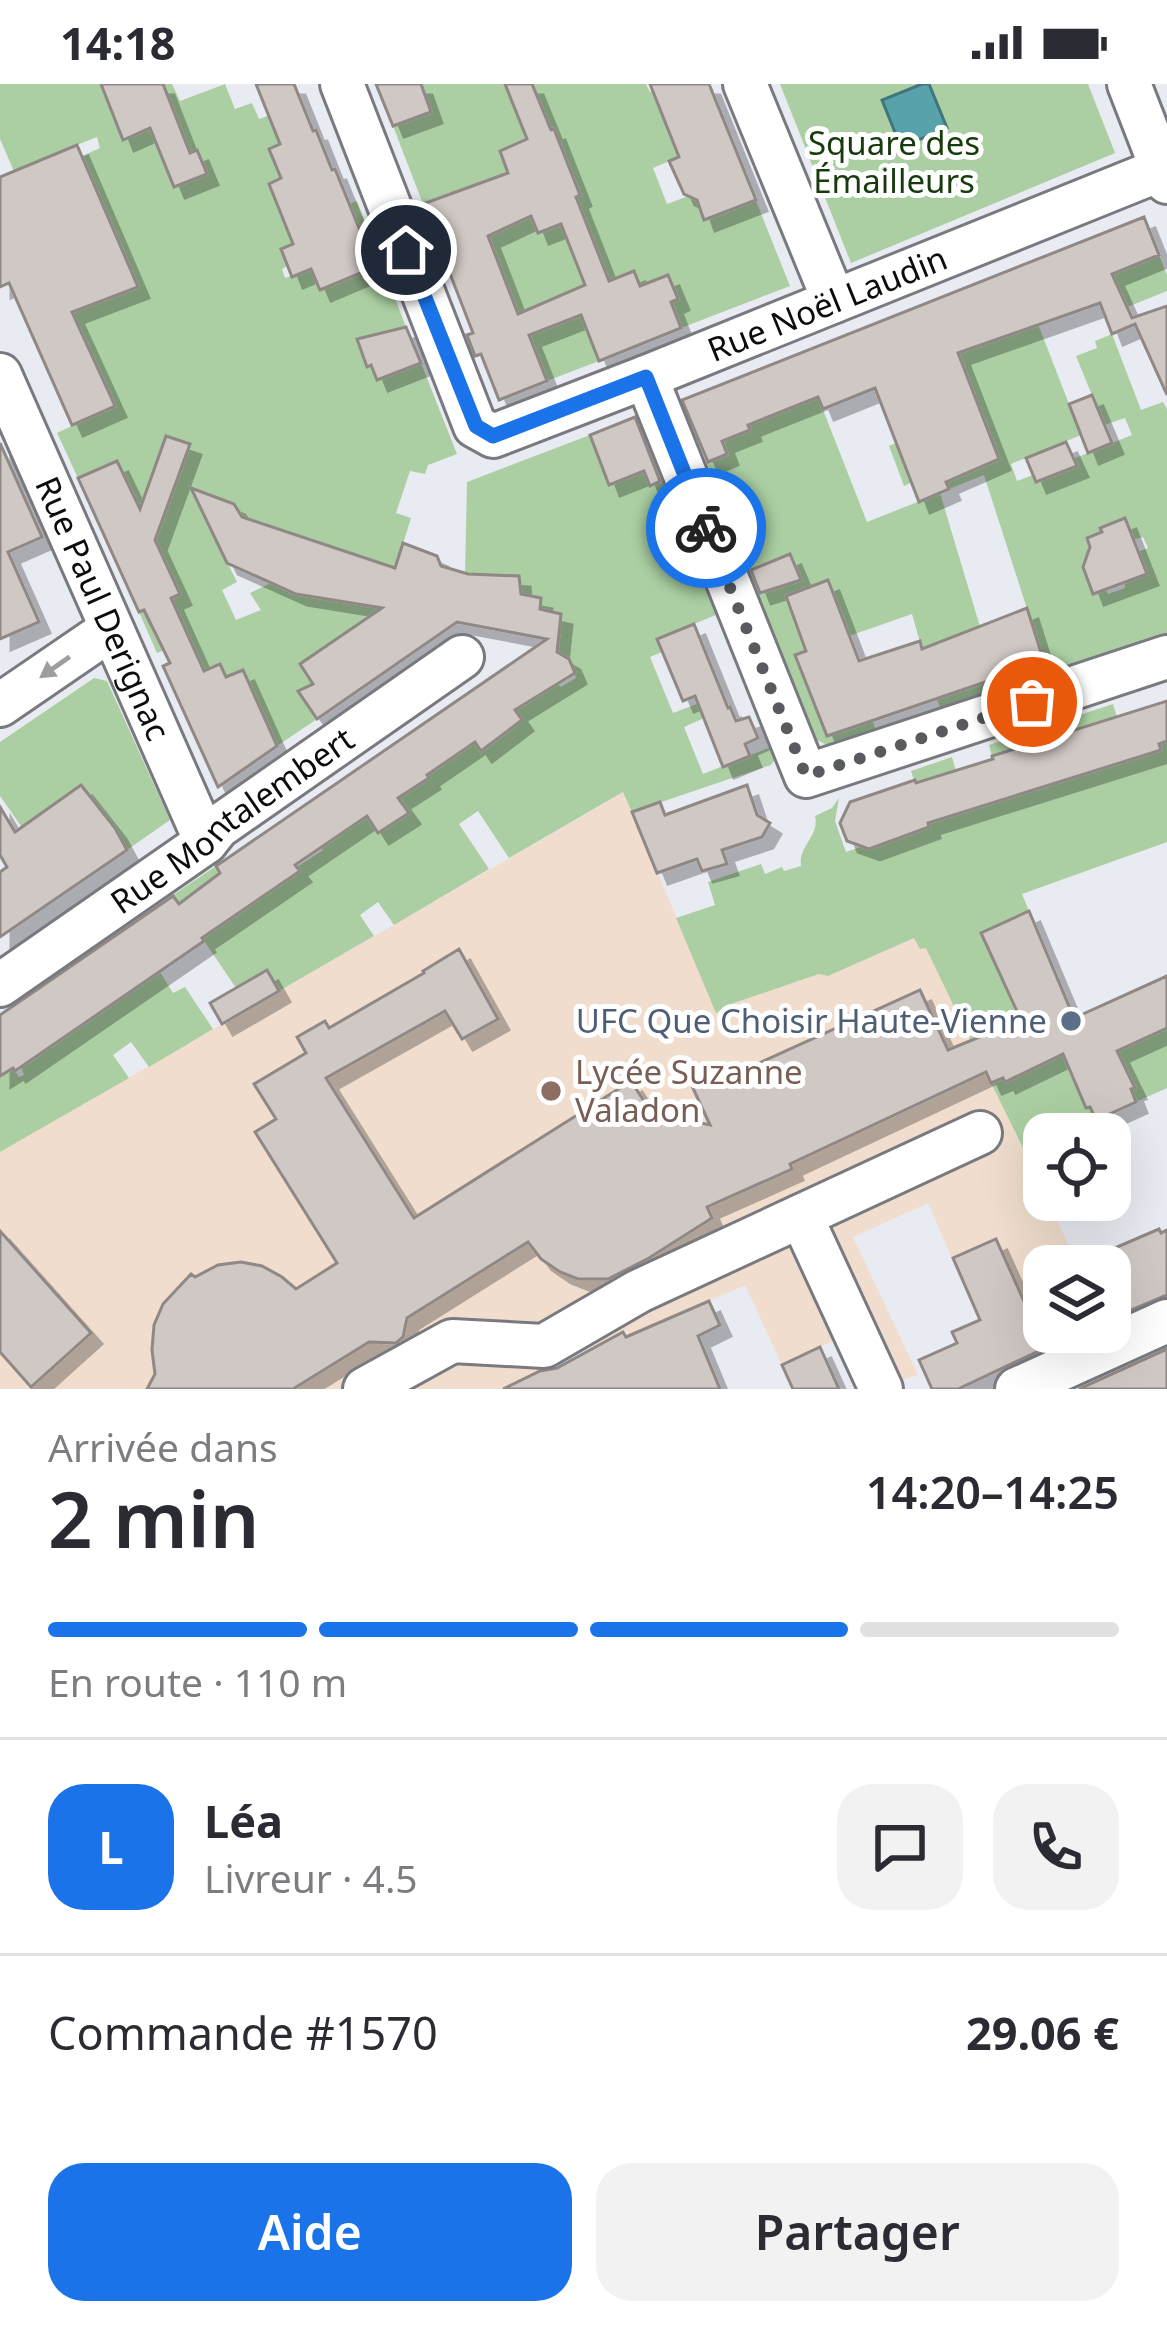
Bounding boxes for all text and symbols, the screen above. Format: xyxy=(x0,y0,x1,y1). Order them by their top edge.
text: 14:18 xyxy=(60,12,176,73)
park label: Square des Émailleurs xyxy=(808,120,980,203)
pin xyxy=(355,199,457,301)
icon: home xyxy=(373,217,439,283)
street label: Rue Noël Laudin xyxy=(701,235,953,372)
courier xyxy=(646,468,766,588)
street label: Rue Paul Derignac xyxy=(25,469,181,747)
icon: bike xyxy=(673,495,739,561)
pin xyxy=(981,651,1083,753)
one-way arrow xyxy=(39,655,72,678)
icon: bag xyxy=(999,669,1065,735)
street label: Rue Montalembert xyxy=(101,716,363,924)
place label: UFC Que Choisir Haute-Vienne xyxy=(576,998,1047,1043)
marker: UFC Que Choisir Haute-Vienne xyxy=(1058,1008,1084,1034)
place label: Lycée Suzanne Valadon xyxy=(575,1049,803,1132)
marker: Lycée Suzanne Valadon xyxy=(538,1078,564,1104)
map controls xyxy=(1023,1113,1131,1353)
button: locate xyxy=(1023,1113,1131,1221)
button: layers xyxy=(1023,1245,1131,1353)
text: Arrivée dans xyxy=(48,1420,278,1473)
text: 14:20–14:25 xyxy=(866,1461,1119,1522)
text: 2 min xyxy=(48,1465,260,1571)
text: En route · 110 m xyxy=(48,1655,347,1708)
button: chat xyxy=(837,1784,963,1910)
button: phone xyxy=(993,1784,1119,1910)
text: Léa xyxy=(204,1790,283,1851)
text: L xyxy=(98,1816,124,1877)
text: Livreur · 4.5 xyxy=(204,1851,418,1904)
text: Commande #1570 xyxy=(48,2002,438,2063)
text: 29.06 € xyxy=(966,2002,1119,2063)
button: Aide xyxy=(48,2163,572,2301)
button: Partager xyxy=(596,2163,1119,2301)

